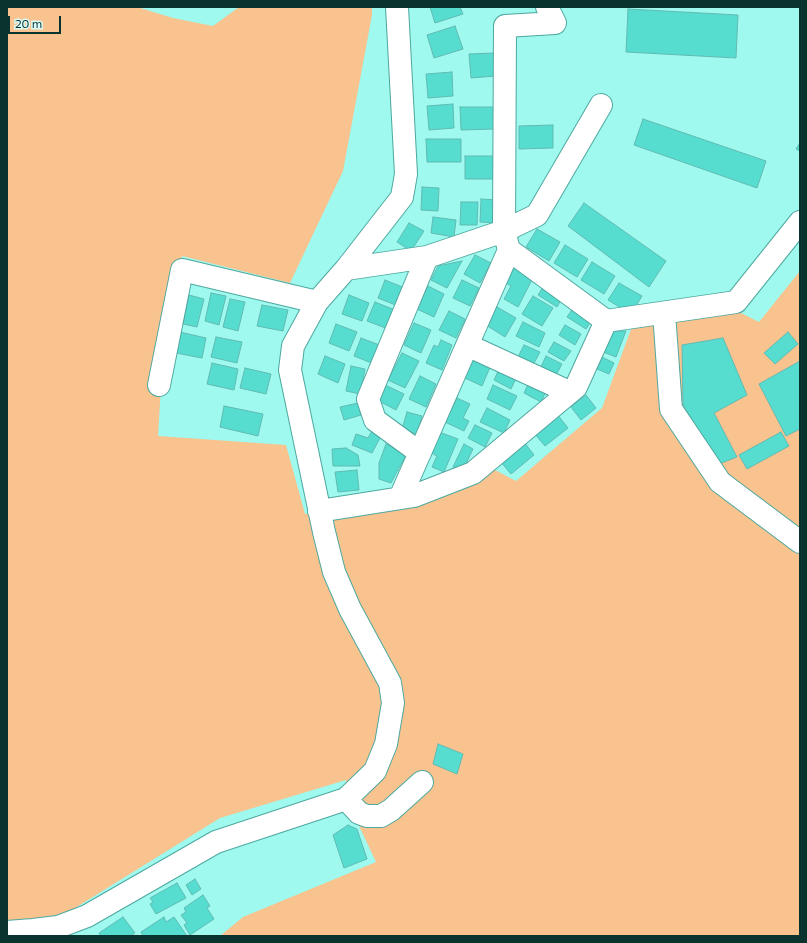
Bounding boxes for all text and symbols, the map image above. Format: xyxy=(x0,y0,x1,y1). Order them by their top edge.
scale bar xyxy=(10,8,63,34)
text: 20 m xyxy=(15,16,42,30)

